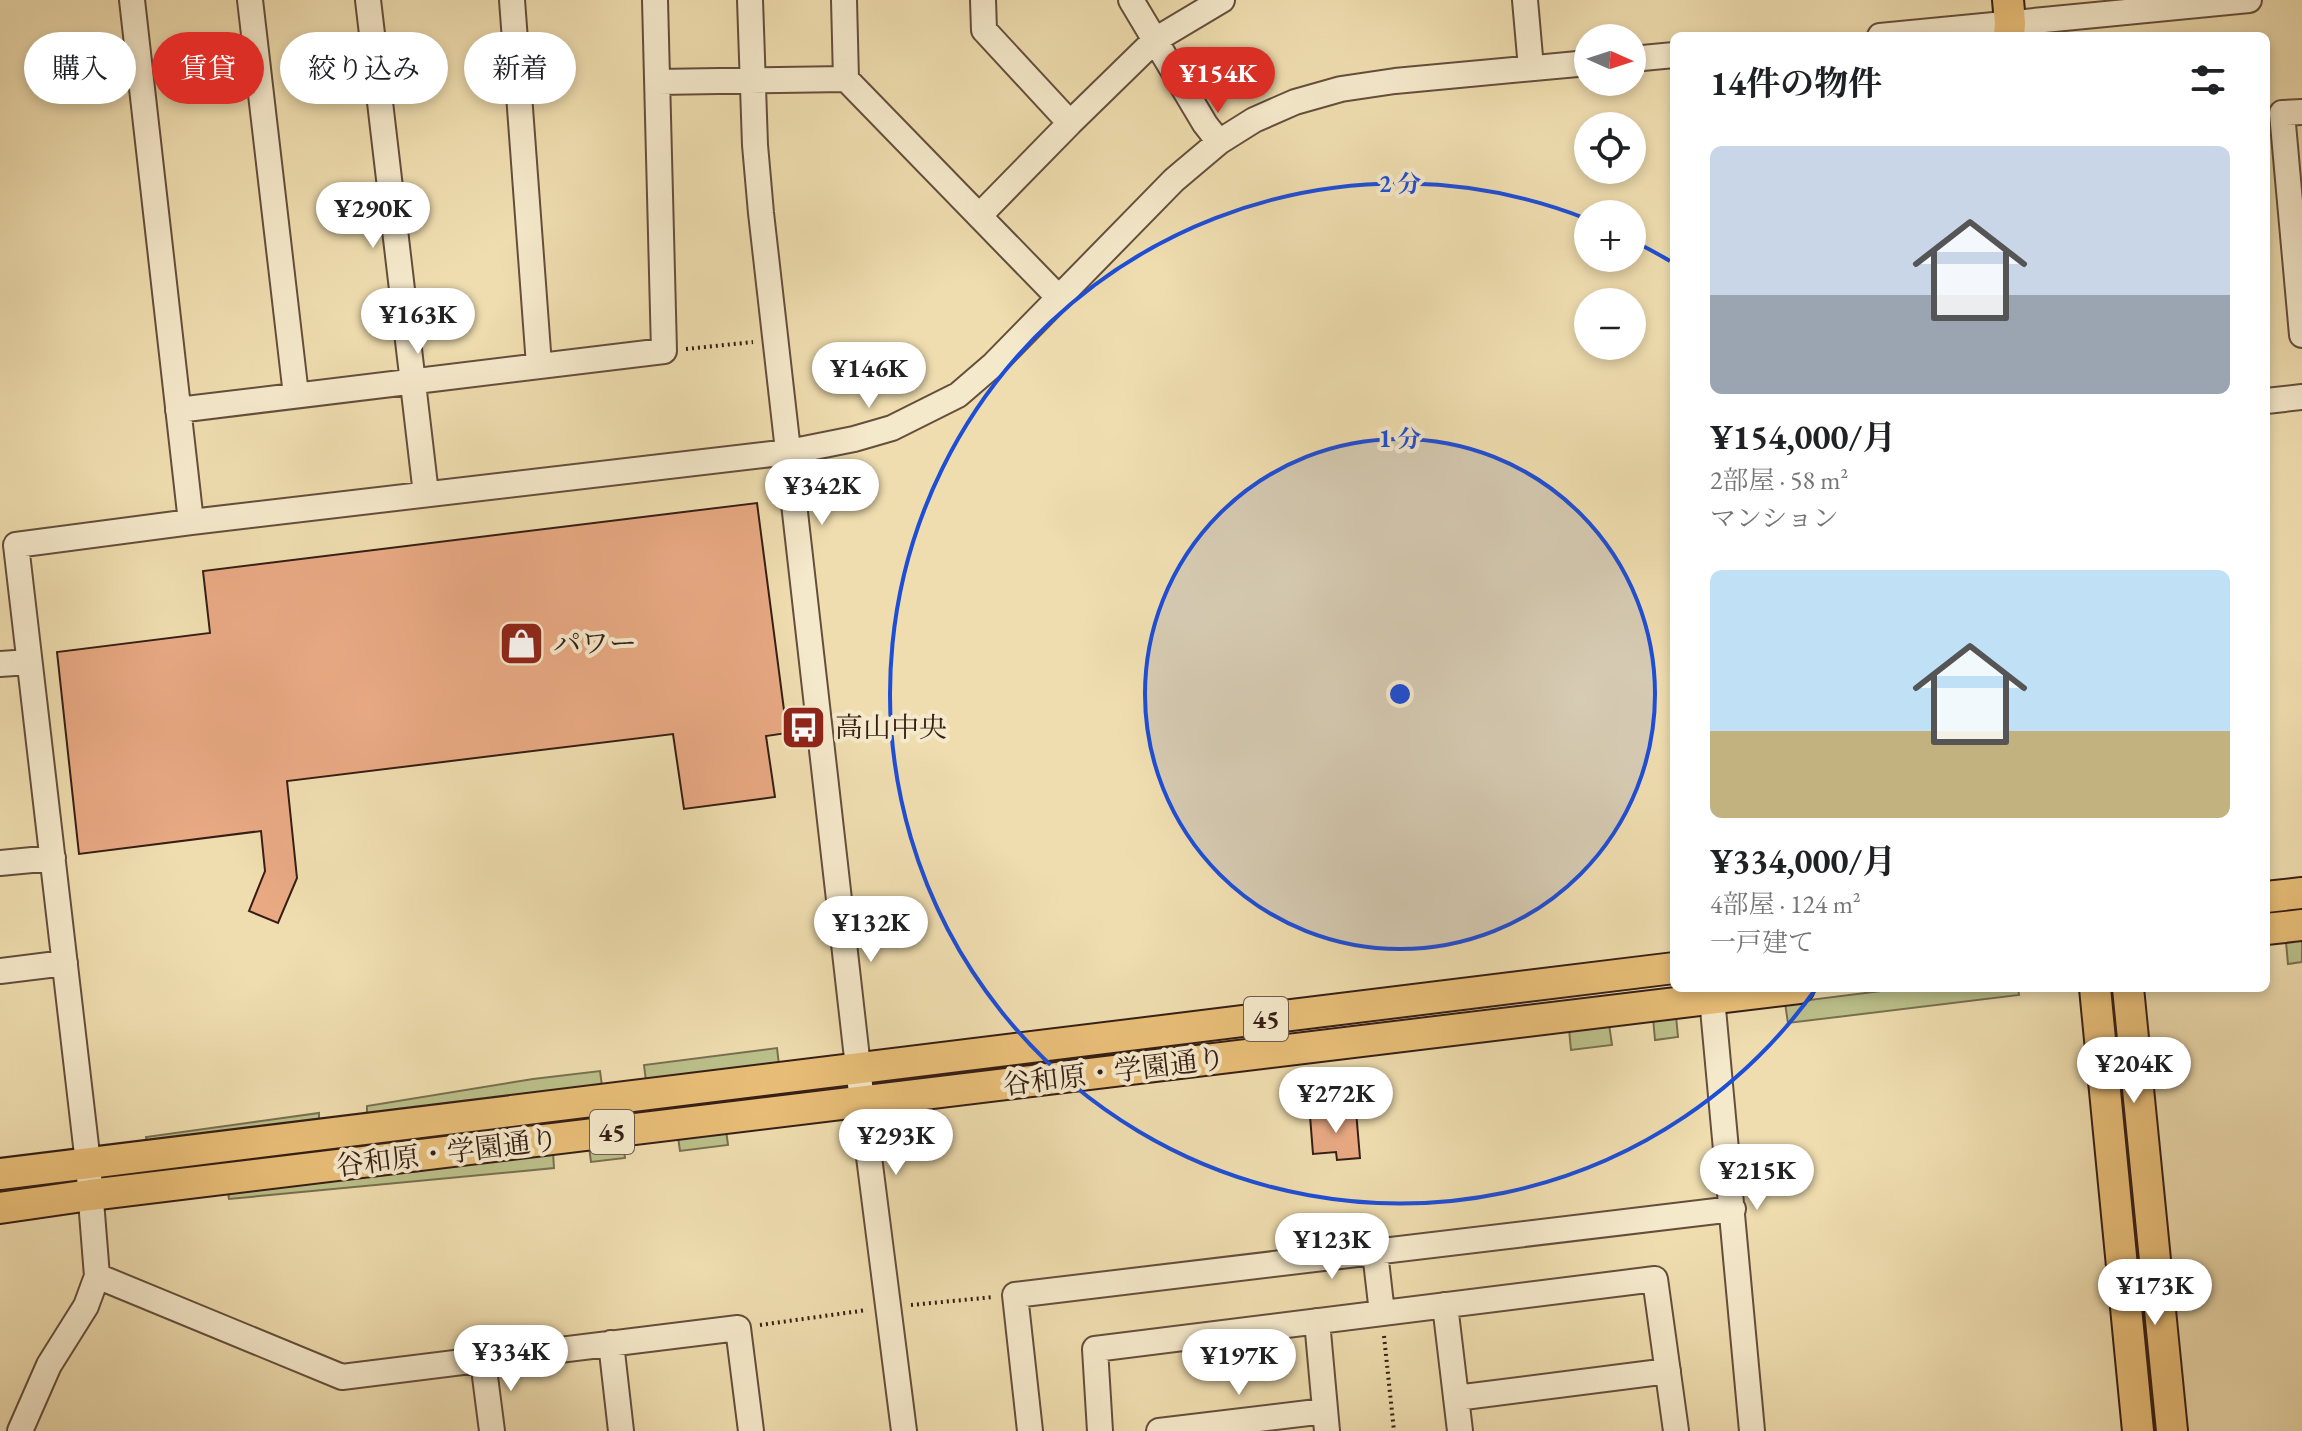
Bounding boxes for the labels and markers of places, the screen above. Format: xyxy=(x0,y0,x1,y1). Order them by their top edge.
pin: ¥154K xyxy=(1162,47,1274,115)
pin: ¥290K xyxy=(317,182,429,250)
pin: ¥163K xyxy=(362,288,474,356)
pin: ¥146K xyxy=(813,342,925,410)
pin: ¥342K xyxy=(766,459,878,527)
shop icon: パワー xyxy=(498,619,546,667)
place label: パワー xyxy=(553,625,637,661)
centre of rings xyxy=(1386,680,1414,708)
bus stop icon: 高山中央 xyxy=(780,703,828,751)
place label: 高山中央 xyxy=(835,709,947,745)
pin: ¥132K xyxy=(815,896,927,964)
pin: ¥204K xyxy=(2078,1037,2190,1105)
pin: ¥272K xyxy=(1280,1067,1392,1135)
pin: ¥293K xyxy=(840,1109,952,1177)
pin: ¥215K xyxy=(1701,1144,1813,1212)
pin: ¥123K xyxy=(1276,1213,1388,1281)
pin: ¥173K xyxy=(2099,1259,2211,1327)
pin: ¥334K xyxy=(455,1325,567,1393)
pin: ¥197K xyxy=(1183,1329,1295,1397)

